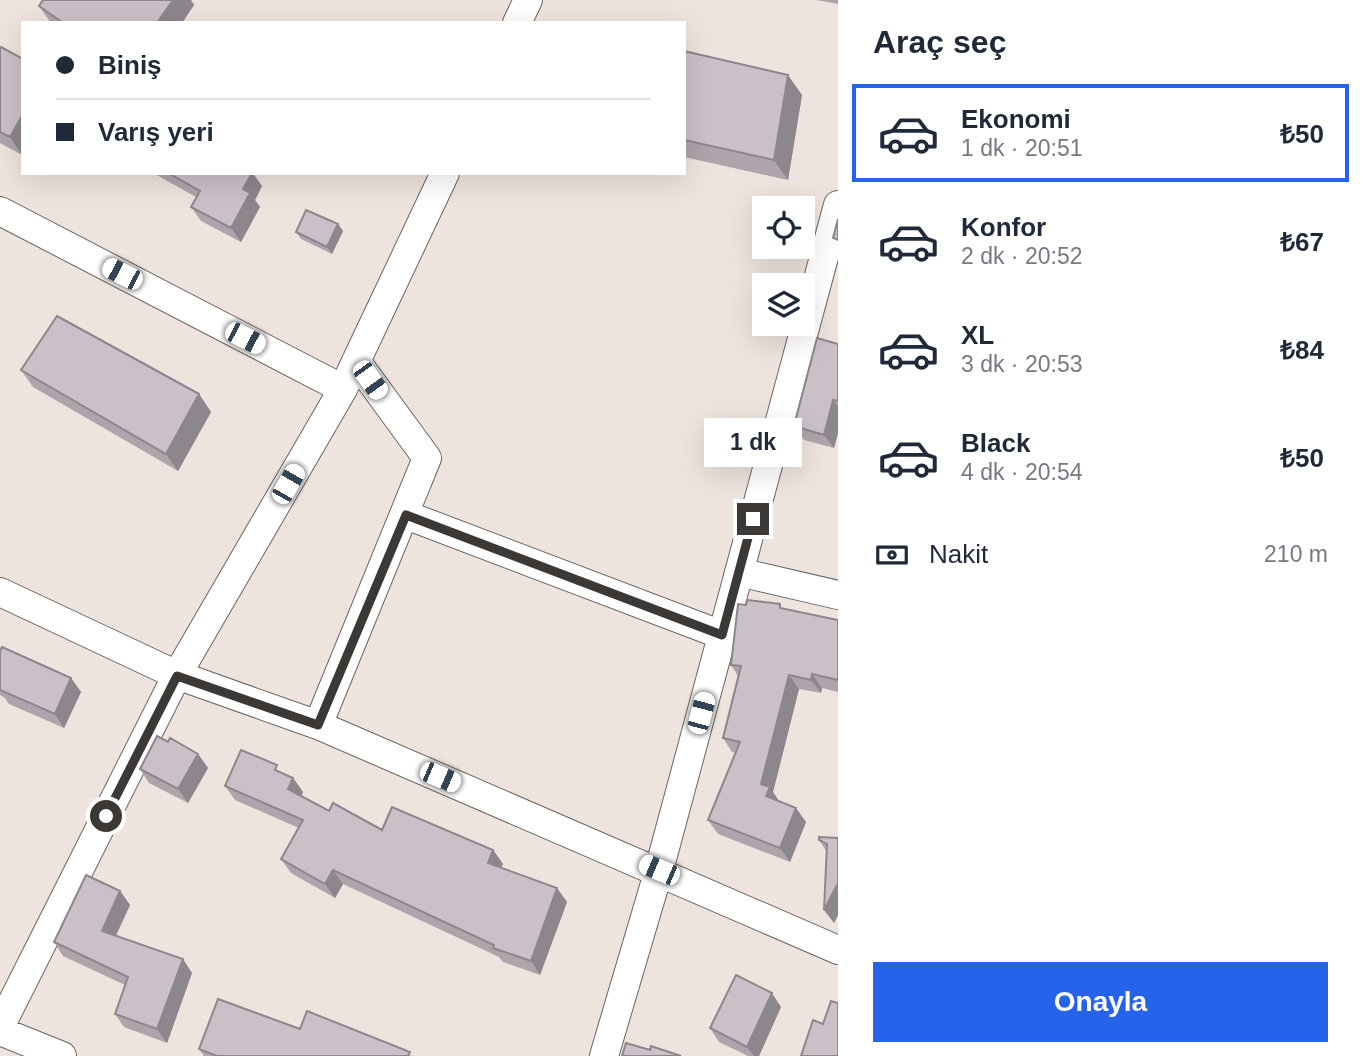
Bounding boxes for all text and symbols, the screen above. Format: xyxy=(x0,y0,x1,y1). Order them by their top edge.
text: Araç seç xyxy=(873,24,1006,60)
text: Biniş xyxy=(98,50,162,80)
icon: car xyxy=(877,102,940,165)
text: Ekonomi xyxy=(961,104,1071,134)
text: Varış yeri xyxy=(98,117,214,147)
text: ₺50 xyxy=(1280,119,1324,149)
text: 1 dk · 20:51 xyxy=(961,135,1082,161)
map controls xyxy=(752,196,815,336)
button: locate xyxy=(752,196,815,259)
icon: car xyxy=(877,210,940,273)
text: Konfor xyxy=(961,212,1046,242)
text: ₺67 xyxy=(1280,227,1324,257)
text: 2 dk · 20:52 xyxy=(961,243,1082,269)
car xyxy=(99,255,146,293)
button: layers xyxy=(752,273,815,336)
icon: car xyxy=(877,318,940,381)
car xyxy=(222,319,269,357)
text: XL xyxy=(961,320,994,350)
text: ₺84 xyxy=(1280,335,1324,365)
text: 3 dk · 20:53 xyxy=(961,351,1082,377)
car xyxy=(350,357,391,403)
callout: 1 dk xyxy=(704,418,802,466)
icon: car xyxy=(877,426,940,489)
text: Black xyxy=(961,428,1030,458)
text: 1 dk xyxy=(730,429,776,455)
text: ₺50 xyxy=(1280,443,1324,473)
text: 4 dk · 20:54 xyxy=(961,459,1082,485)
car xyxy=(269,461,308,507)
route end xyxy=(737,503,769,535)
icon: cash xyxy=(873,536,911,574)
text: Nakit xyxy=(929,539,988,569)
text: 210 m xyxy=(1264,541,1328,567)
car xyxy=(686,690,717,736)
car xyxy=(417,759,464,795)
route start xyxy=(90,800,122,832)
car xyxy=(636,852,683,888)
button: Onayla xyxy=(873,962,1328,1042)

